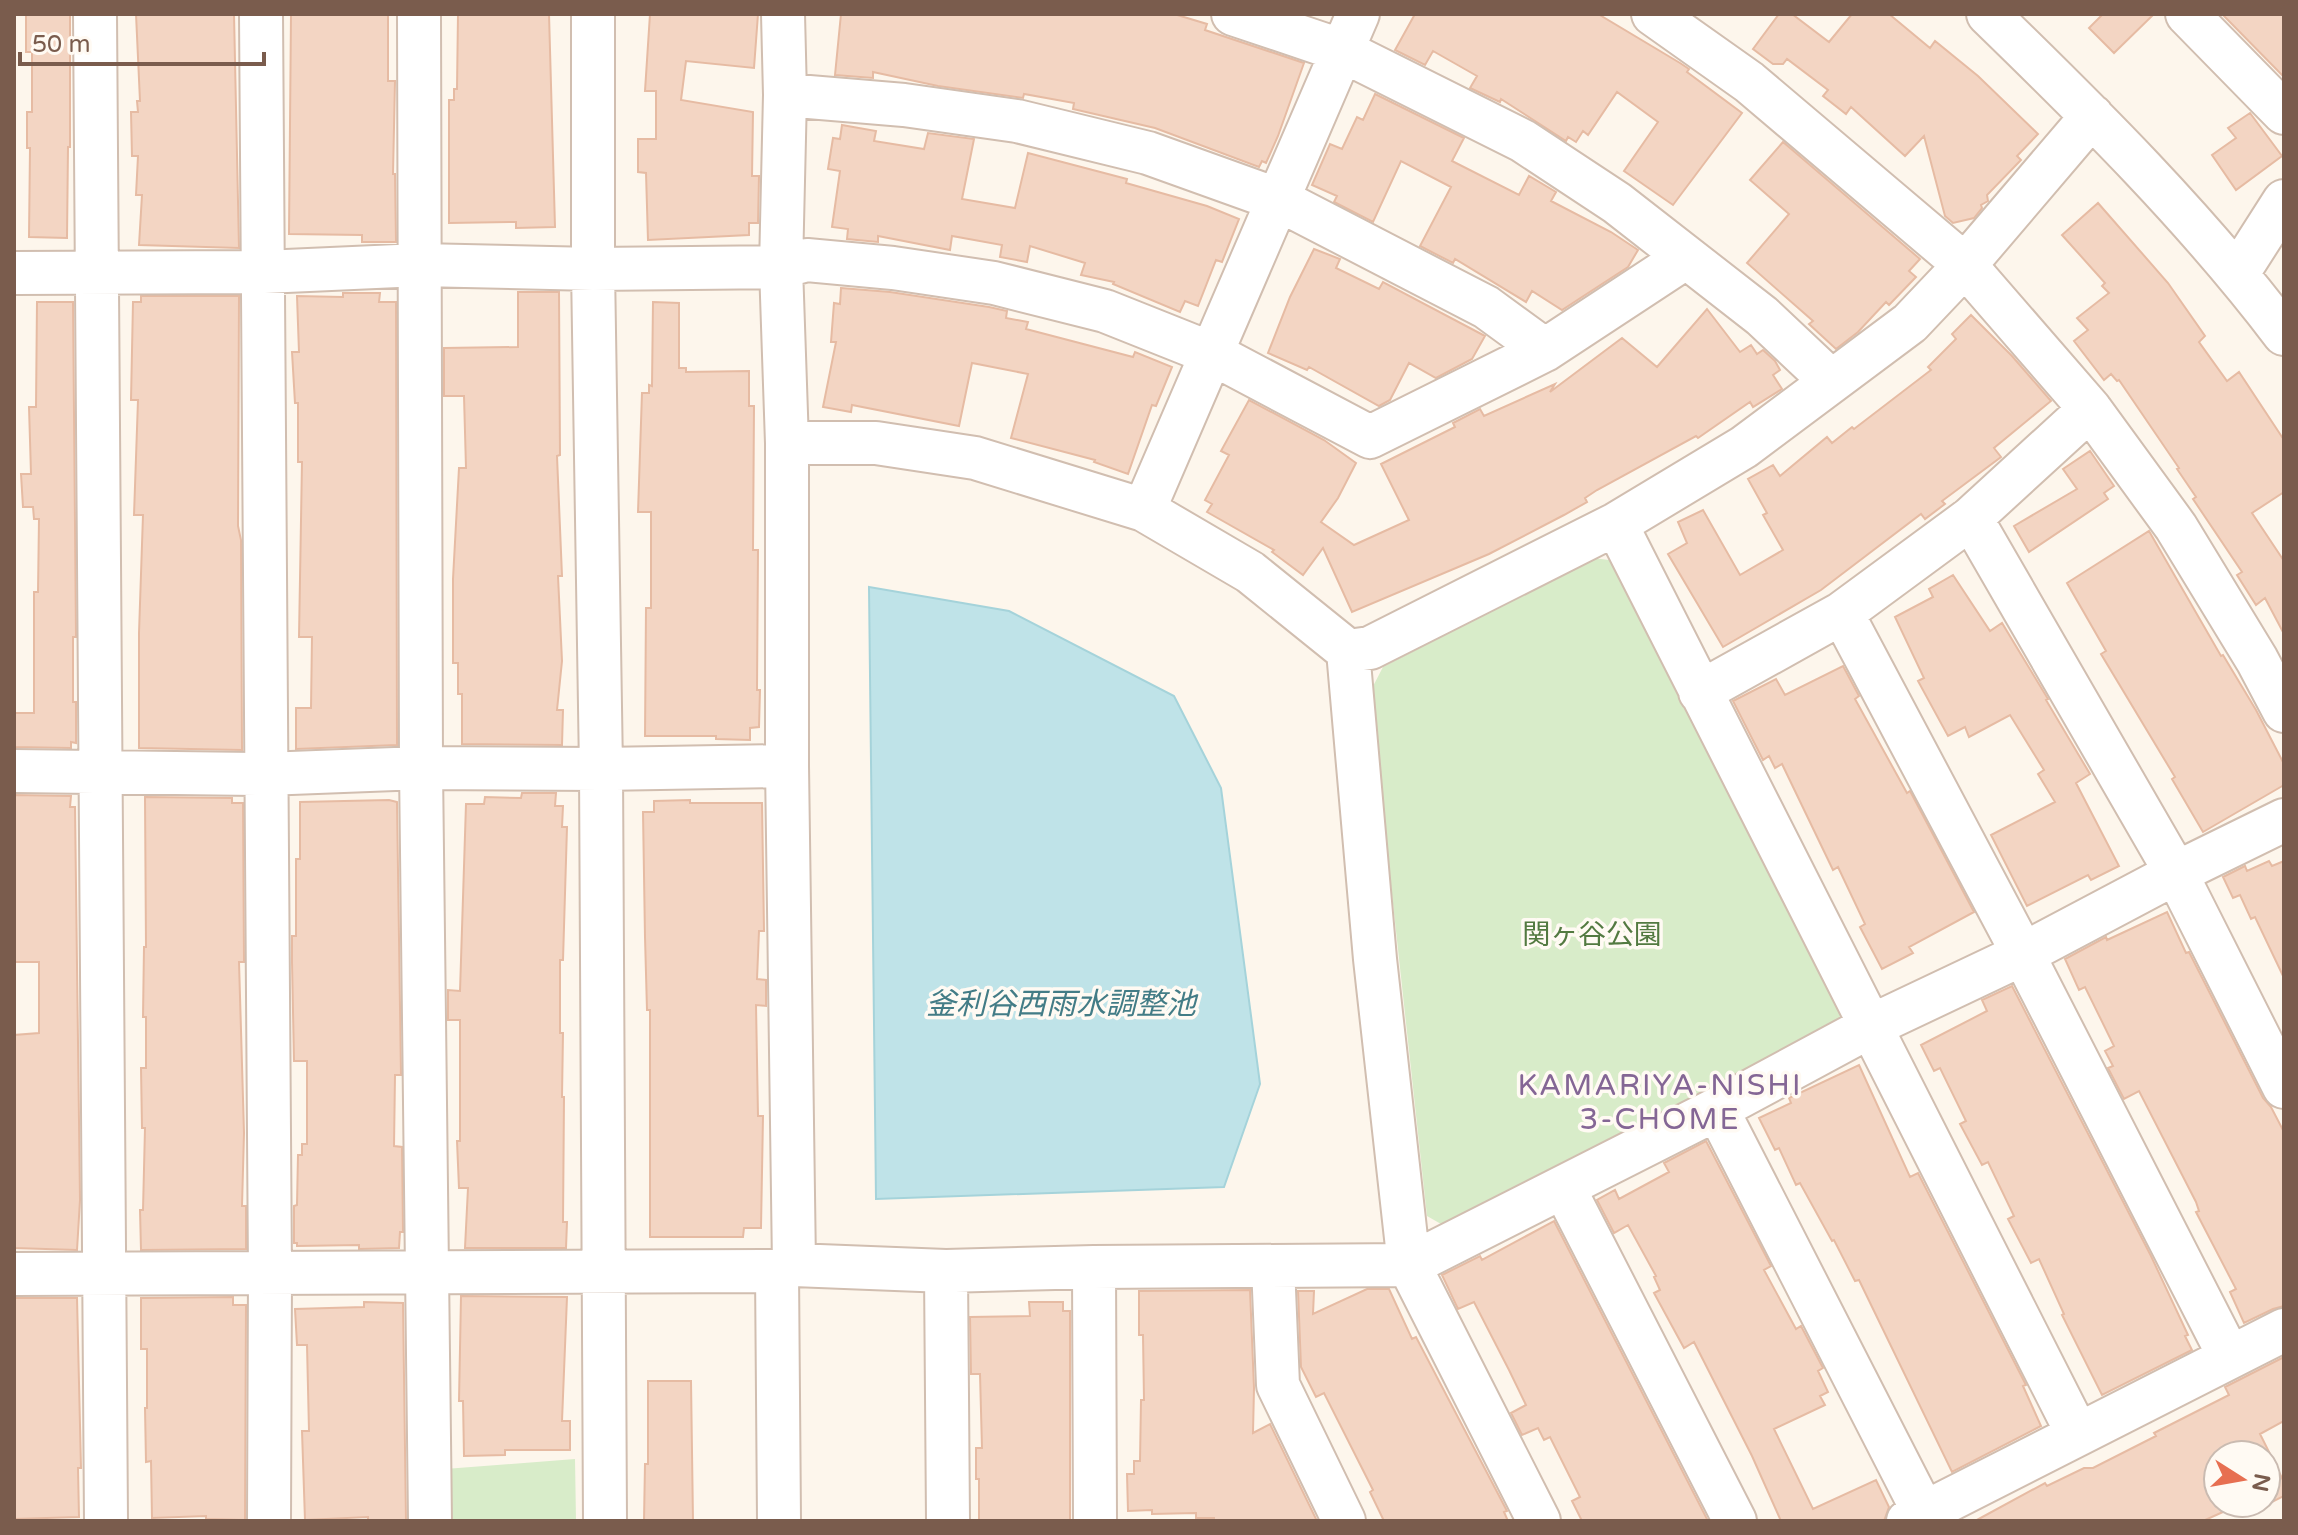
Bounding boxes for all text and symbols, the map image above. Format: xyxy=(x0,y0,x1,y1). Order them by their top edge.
scale bar xyxy=(20,16,264,66)
text: 50 m xyxy=(32,30,90,59)
park label: 関ヶ谷公園 xyxy=(1522,918,1662,952)
water label: 釜利谷西雨水調整池 xyxy=(926,986,1199,1023)
district label: KAMARIYA-NISHI 3-CHOME xyxy=(1517,1067,1803,1138)
north arrow xyxy=(2202,1439,2282,1519)
text: N xyxy=(2246,1471,2275,1494)

